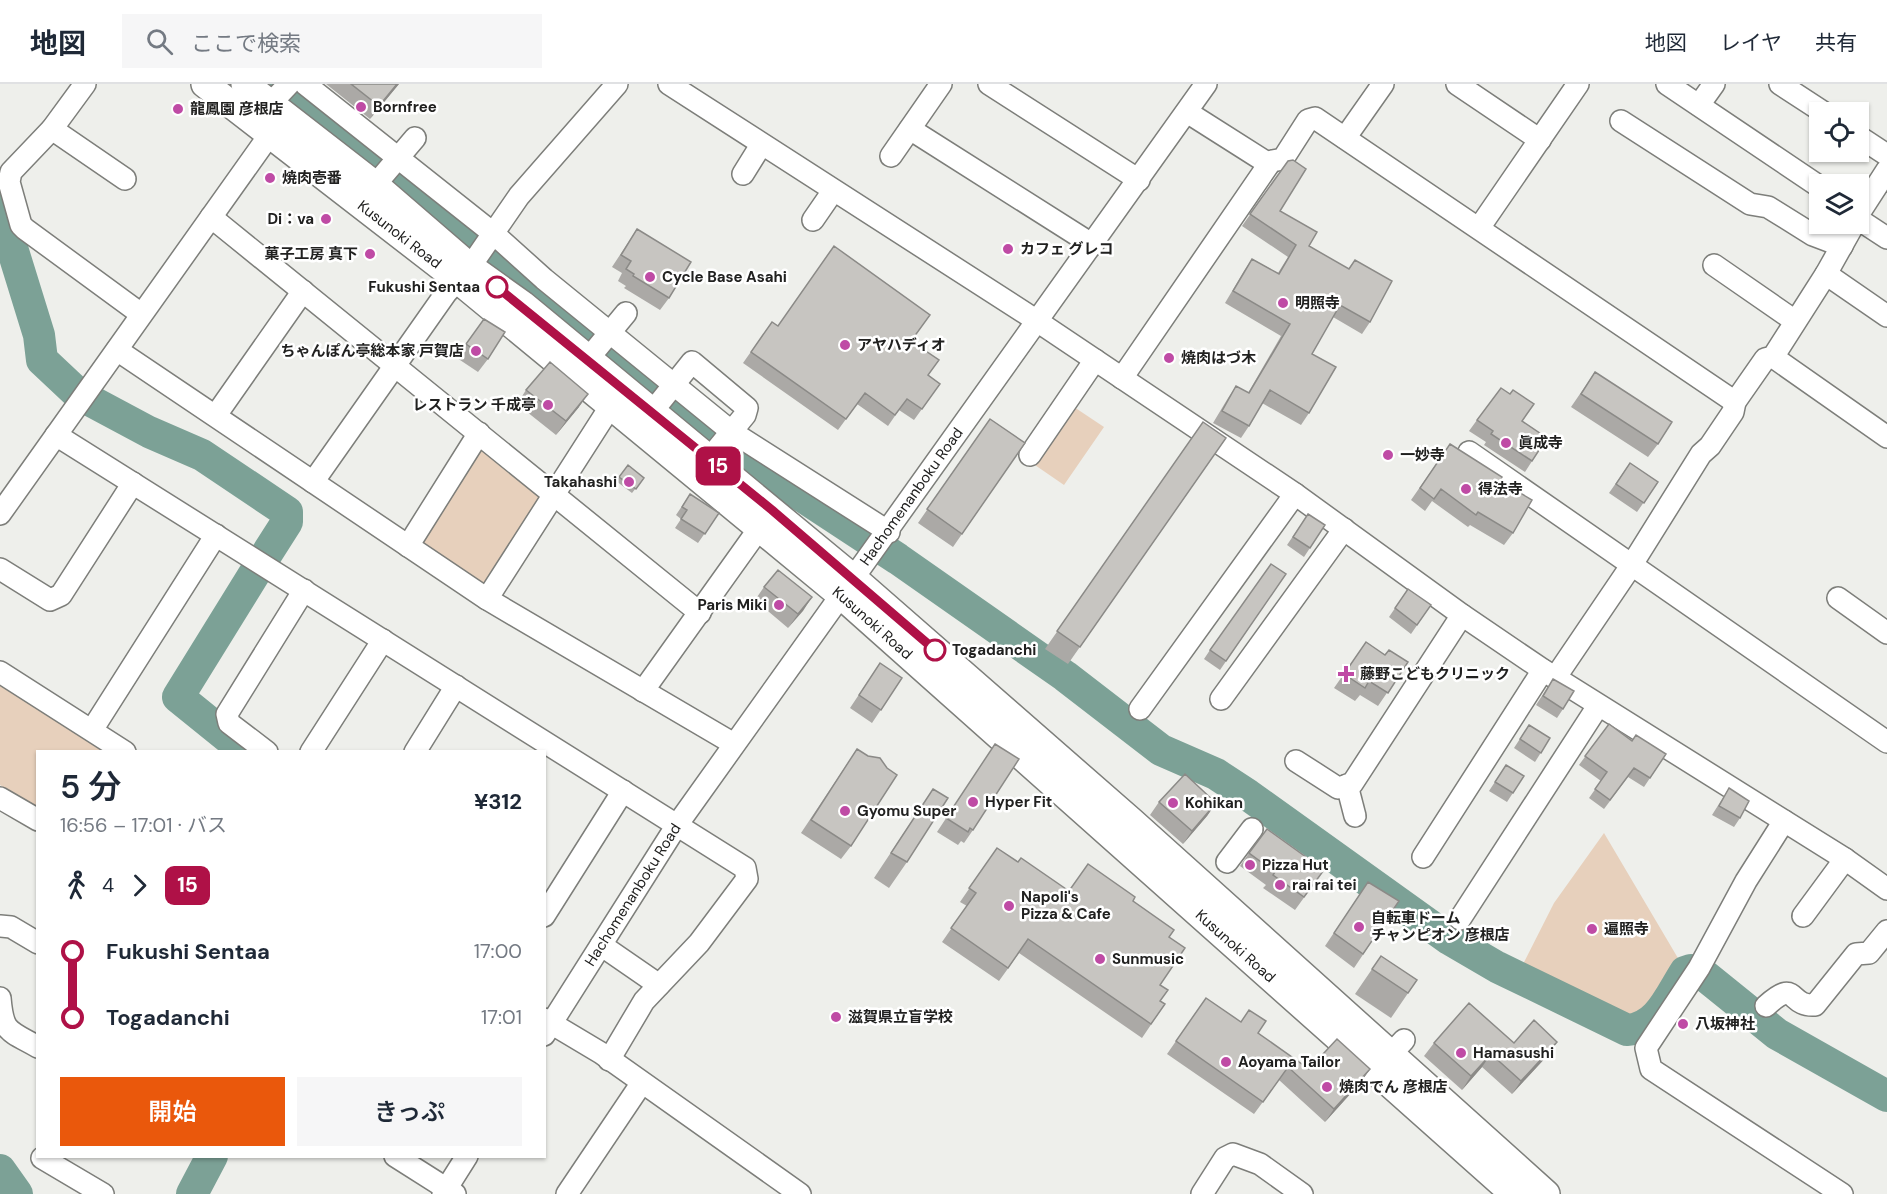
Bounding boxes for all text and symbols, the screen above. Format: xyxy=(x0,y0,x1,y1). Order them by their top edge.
search box xyxy=(122,14,542,68)
text: 地図 xyxy=(30,25,86,62)
icon: search xyxy=(143,25,176,58)
text: ここで検索 xyxy=(191,29,301,58)
text: 地図 xyxy=(1645,29,1687,57)
text: レイヤ xyxy=(1720,29,1782,57)
text: 共有 xyxy=(1815,29,1857,57)
place label: Bornfree xyxy=(373,97,437,117)
place label: 龍鳳園 彦根店 xyxy=(190,99,284,119)
marker: Bornfree xyxy=(354,100,368,114)
marker: 龍鳳園 彦根店 xyxy=(171,102,185,116)
map controls xyxy=(1809,102,1869,234)
button: locate xyxy=(1809,102,1869,162)
place label: 焼肉壱番 xyxy=(282,168,342,188)
marker: 焼肉壱番 xyxy=(263,171,277,185)
button: layers xyxy=(1809,174,1869,234)
street label: Kusunoki Road xyxy=(354,196,446,273)
place label: Di：va xyxy=(267,209,314,229)
marker: Di：va xyxy=(319,212,333,226)
place label: カフェ グレコ xyxy=(1020,239,1114,259)
marker: カフェ グレコ xyxy=(1001,242,1015,256)
place label: 菓子工房 真下 xyxy=(264,244,358,264)
marker: 菓子工房 真下 xyxy=(363,247,377,261)
place label: Cycle Base Asahi xyxy=(662,267,787,287)
marker: Cycle Base Asahi xyxy=(643,270,657,284)
marker: Fukushi Sentaa xyxy=(486,276,508,298)
place label: Fukushi Sentaa xyxy=(368,277,480,297)
place label: 明照寺 xyxy=(1295,293,1340,313)
marker: 明照寺 xyxy=(1276,296,1290,310)
place label: アヤハディオ xyxy=(857,335,946,355)
marker: アヤハディオ xyxy=(838,338,852,352)
place label: ちゃんぽん亭総本家 戸賀店 xyxy=(280,341,464,361)
marker: ちゃんぽん亭総本家 戸賀店 xyxy=(469,344,483,358)
place label: 焼肉はづ木 xyxy=(1181,348,1256,368)
marker: 焼肉はづ木 xyxy=(1162,351,1176,365)
place label: レストラン 千成亭 xyxy=(412,395,536,415)
marker: レストラン 千成亭 xyxy=(541,398,555,412)
street label: Hachomenanboku Road xyxy=(855,424,968,570)
place label: 眞成寺 xyxy=(1518,433,1563,453)
marker: 眞成寺 xyxy=(1499,436,1513,450)
place label: 一妙寺 xyxy=(1400,445,1445,465)
line badge: 15 xyxy=(691,446,745,485)
marker: 一妙寺 xyxy=(1381,448,1395,462)
text: 15 xyxy=(708,452,728,480)
place label: Takahashi xyxy=(544,472,617,492)
marker: Takahashi xyxy=(622,475,636,489)
place label: 得法寺 xyxy=(1478,479,1523,499)
marker: 得法寺 xyxy=(1459,482,1473,496)
street label: Kusunoki Road xyxy=(828,582,917,664)
place label: Paris Miki xyxy=(698,595,767,615)
marker: Paris Miki xyxy=(772,598,786,612)
marker: Togadanchi xyxy=(924,639,946,661)
place label: Togadanchi xyxy=(952,640,1036,660)
place label: 藤野こどもクリニック xyxy=(1360,664,1510,684)
marker: 藤野こどもクリニック xyxy=(1337,665,1355,683)
text: 5 分 xyxy=(60,765,121,808)
text: ¥312 xyxy=(474,787,522,816)
place label: Hyper Fit xyxy=(985,792,1052,812)
place label: Kohikan xyxy=(1185,793,1243,813)
marker: Hyper Fit xyxy=(966,795,980,809)
marker: Kohikan xyxy=(1166,796,1180,810)
place label: Gyomu Super xyxy=(857,801,956,821)
marker: Gyomu Super xyxy=(838,804,852,818)
text: 16:56 – 17:01 · バス xyxy=(60,812,227,838)
street label: Hachomenanboku Road xyxy=(580,820,685,970)
place label: Pizza Hut xyxy=(1262,855,1329,875)
marker: Pizza Hut xyxy=(1243,858,1257,872)
icon: walk xyxy=(60,869,93,902)
icon: forward xyxy=(123,869,156,902)
text: 15 xyxy=(177,871,198,899)
text: 4 xyxy=(102,872,114,898)
place label: rai rai tei xyxy=(1292,875,1357,895)
marker: rai rai tei xyxy=(1273,878,1287,892)
place label: Napoli's Pizza & Cafe xyxy=(1021,887,1111,924)
marker: Napoli's Pizza & Cafe xyxy=(1002,899,1016,913)
street label: Kusunoki Road xyxy=(1191,905,1280,987)
place label: 自転車ドーム チャンピオン 彦根店 xyxy=(1371,908,1509,945)
place label: 遍照寺 xyxy=(1604,919,1649,939)
marker: 自転車ドーム チャンピオン 彦根店 xyxy=(1352,920,1366,934)
marker: 遍照寺 xyxy=(1585,922,1599,936)
text: Fukushi Sentaa xyxy=(106,937,270,966)
text: 17:00 xyxy=(474,938,522,964)
place label: Sunmusic xyxy=(1112,949,1184,969)
marker: Sunmusic xyxy=(1093,952,1107,966)
text: Togadanchi xyxy=(106,1003,230,1032)
text: 17:01 xyxy=(481,1004,522,1030)
place label: 滋賀県立盲学校 xyxy=(848,1007,953,1027)
marker: 滋賀県立盲学校 xyxy=(829,1010,843,1024)
place label: 八坂神社 xyxy=(1695,1014,1755,1034)
marker: 八坂神社 xyxy=(1676,1017,1690,1031)
place label: Hamasushi xyxy=(1473,1043,1554,1063)
marker: Hamasushi xyxy=(1454,1046,1468,1060)
place label: Aoyama Tailor xyxy=(1238,1052,1340,1072)
marker: Aoyama Tailor xyxy=(1219,1055,1233,1069)
button: 開始 xyxy=(60,1077,285,1146)
button: きっぷ xyxy=(297,1077,522,1146)
place label: 焼肉でん 彦根店 xyxy=(1339,1077,1448,1097)
marker: 焼肉でん 彦根店 xyxy=(1320,1080,1334,1094)

